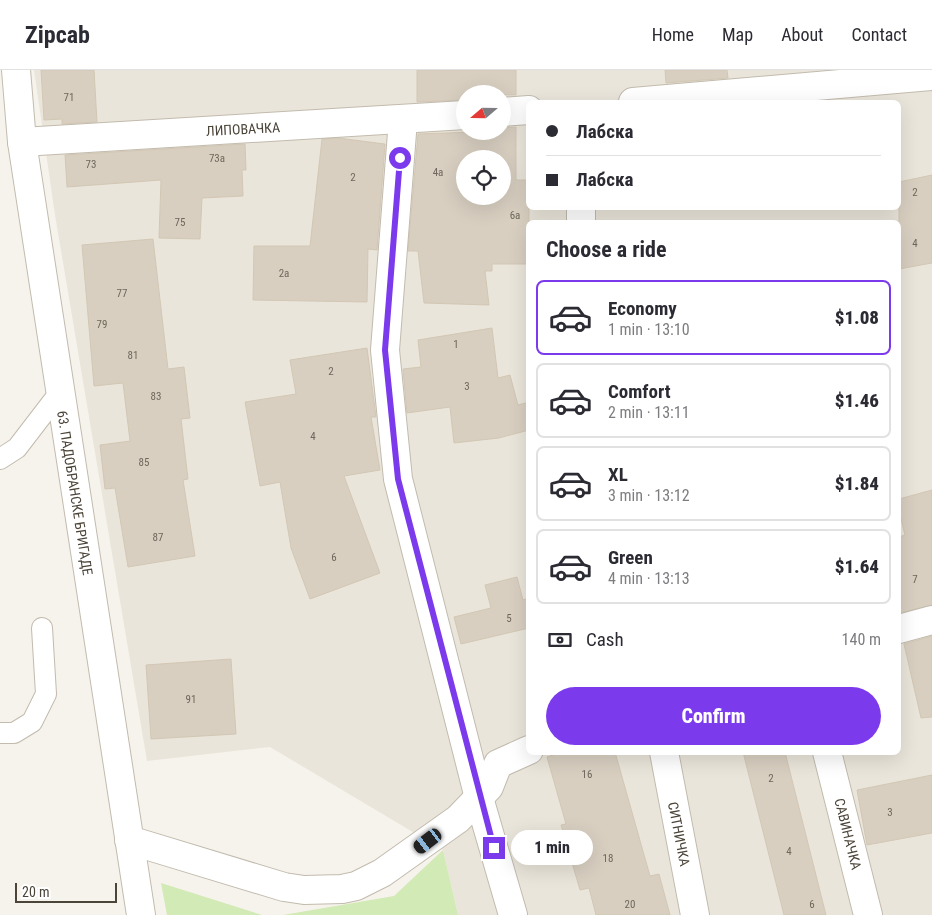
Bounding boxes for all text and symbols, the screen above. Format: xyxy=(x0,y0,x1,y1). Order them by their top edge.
text: Zipcab xyxy=(25,21,90,49)
text: Home xyxy=(652,24,694,45)
text: Map xyxy=(722,24,753,45)
text: About xyxy=(781,24,823,45)
text: Contact xyxy=(851,24,907,45)
north arrow xyxy=(456,85,511,140)
map controls xyxy=(456,85,511,205)
house number: 71 xyxy=(64,91,74,104)
street label: ЛИПОВАЧКА xyxy=(206,119,280,139)
text: Лабска xyxy=(576,120,633,143)
route start xyxy=(389,147,411,169)
button: locate xyxy=(456,150,511,205)
house number: 73a xyxy=(209,152,225,165)
house number: 73 xyxy=(86,158,96,171)
house number: 4a xyxy=(433,166,443,179)
text: Лабска xyxy=(576,168,633,191)
house number: 2 xyxy=(350,171,356,184)
house number: 2 xyxy=(912,186,918,199)
house number: 6a xyxy=(510,209,520,222)
house number: 75 xyxy=(175,216,185,229)
text: Choose a ride xyxy=(546,237,667,262)
house number: 4 xyxy=(912,237,918,250)
house number: 2a xyxy=(279,267,289,280)
house number: 77 xyxy=(117,287,127,300)
icon: car xyxy=(548,295,593,340)
text: Economy xyxy=(608,297,677,320)
text: $1.08 xyxy=(835,306,879,329)
house number: 79 xyxy=(97,318,107,331)
text: 1 min · 13:10 xyxy=(608,320,690,339)
house number: 1 xyxy=(453,338,459,351)
house number: 81 xyxy=(128,349,138,362)
house number: 2 xyxy=(328,365,334,378)
icon: car xyxy=(548,378,593,423)
house number: 3 xyxy=(464,380,470,393)
text: Comfort xyxy=(608,380,671,403)
text: $1.46 xyxy=(835,389,879,412)
house number: 83 xyxy=(151,390,161,403)
text: 2 min · 13:11 xyxy=(608,403,690,422)
street label: 63. ПАДОБРАНСКЕ БРИГАДЕ xyxy=(54,410,96,576)
house number: 4 xyxy=(310,430,316,443)
house number: 85 xyxy=(139,456,149,469)
icon: car xyxy=(548,461,593,506)
text: XL xyxy=(608,463,628,486)
text: $1.84 xyxy=(835,472,879,495)
text: 3 min · 13:12 xyxy=(608,486,690,505)
house number: 87 xyxy=(153,531,163,544)
icon: car xyxy=(548,544,593,589)
text: Green xyxy=(608,546,653,569)
house number: 6 xyxy=(331,551,337,564)
text: $1.64 xyxy=(835,555,879,578)
text: 4 min · 13:13 xyxy=(608,569,690,588)
house number: 7 xyxy=(912,573,918,586)
house number: 5 xyxy=(506,612,512,625)
icon: cash xyxy=(546,626,574,654)
text: Cash xyxy=(586,628,624,651)
text: 140 m xyxy=(842,630,881,649)
button: Confirm xyxy=(546,687,881,745)
house number: 91 xyxy=(186,693,196,706)
house number: 16 xyxy=(582,768,592,781)
house number: 2 xyxy=(768,772,774,785)
street label: САВИНАЧКА xyxy=(831,797,865,871)
street label: СИТНИЧКА xyxy=(665,800,693,868)
house number: 3 xyxy=(887,806,893,819)
car xyxy=(411,826,444,856)
callout: 1 min xyxy=(512,830,594,866)
route end xyxy=(483,837,505,859)
text: 1 min xyxy=(534,838,570,857)
house number: 4 xyxy=(786,845,792,858)
house number: 18 xyxy=(603,852,613,865)
scale bar xyxy=(15,880,118,903)
text: 20 m xyxy=(22,884,50,900)
house number: 20 xyxy=(625,898,635,911)
house number: 6 xyxy=(809,898,815,911)

